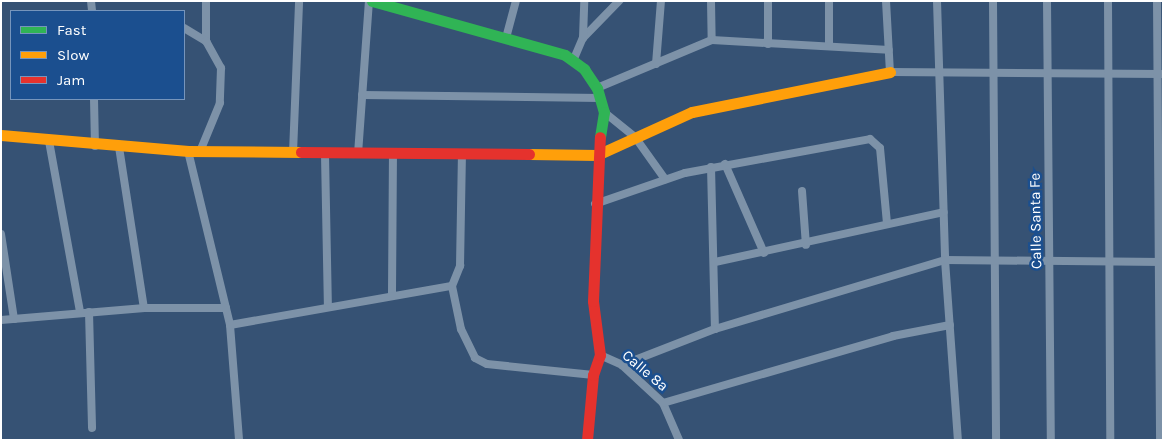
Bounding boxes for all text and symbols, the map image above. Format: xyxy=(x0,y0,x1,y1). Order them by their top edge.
legend xyxy=(10,10,185,100)
text: Fast xyxy=(57,21,86,39)
text: Slow xyxy=(57,46,89,64)
text: Jam xyxy=(57,71,85,89)
street label: Calle Santa Fe xyxy=(1026,173,1046,269)
street label: Calle 8ª xyxy=(618,347,672,395)

